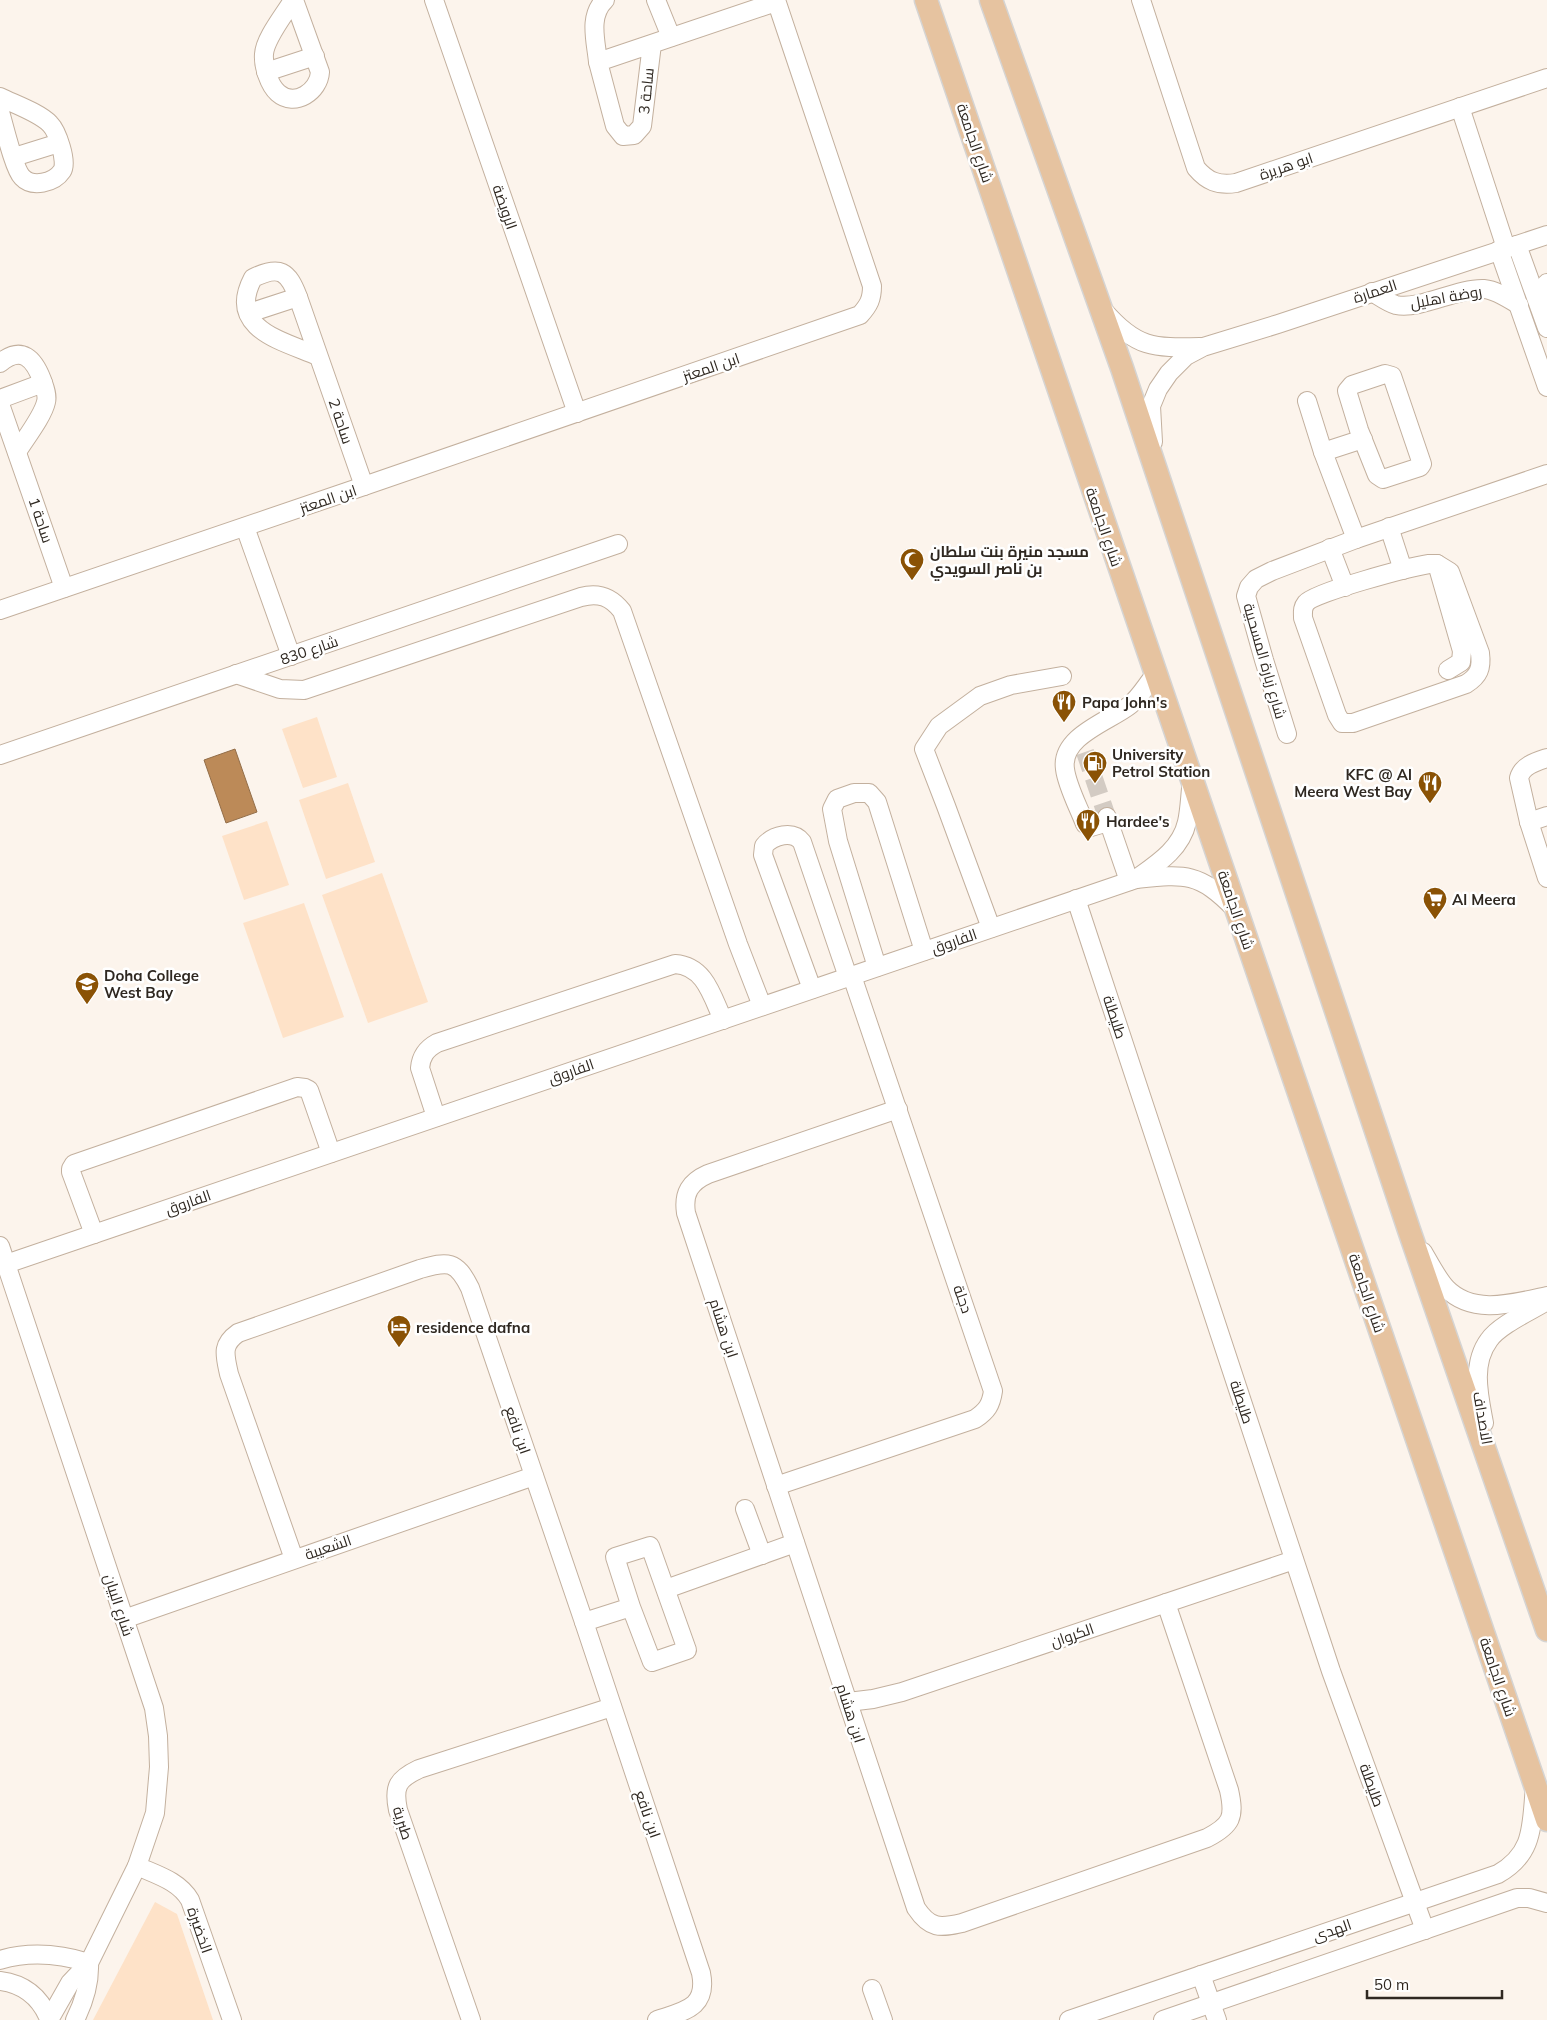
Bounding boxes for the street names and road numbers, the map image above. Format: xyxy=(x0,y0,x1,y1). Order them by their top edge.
street label: ساحة 3 xyxy=(634,67,658,115)
street label: شارع الجامعة xyxy=(951,101,997,186)
street label: ابو هريرة xyxy=(1257,148,1315,184)
street label: الرويضة xyxy=(488,182,522,232)
street label: العمارة xyxy=(1351,275,1399,307)
street label: روضة اهليل xyxy=(1409,281,1484,314)
street label: ابن المعتز xyxy=(679,348,742,387)
street label: ساحة 2 xyxy=(324,396,358,446)
street label: ابن المعتز xyxy=(296,480,359,519)
street label: شارع الجامعة xyxy=(1080,485,1126,570)
street label: ساحة 1 xyxy=(24,495,58,545)
street label: شارع زبارة المسحبية xyxy=(1237,601,1291,722)
street label: شارع 830 xyxy=(278,631,341,671)
street label: شارع الجامعة xyxy=(1212,868,1258,953)
street label: الفاروق xyxy=(929,924,980,959)
street label: طليطلة xyxy=(1099,993,1131,1041)
street label: الفاروق xyxy=(546,1054,597,1089)
street label: الفاروق xyxy=(163,1185,214,1220)
street label: شارع الجامعة xyxy=(1343,1251,1389,1336)
street label: دجلة xyxy=(949,1282,977,1316)
street label: ابن هشام xyxy=(705,1296,742,1360)
street label: طليطلة xyxy=(1226,1378,1258,1426)
street label: الاصداف xyxy=(1469,1390,1497,1446)
street label: ابن نافع xyxy=(499,1404,535,1457)
street label: الشعيبة xyxy=(302,1530,354,1564)
street label: شارع البيان xyxy=(98,1571,138,1639)
street label: الكروان xyxy=(1048,1619,1097,1652)
street label: شارع الجامعة xyxy=(1474,1635,1520,1720)
street label: ابن هشام xyxy=(832,1681,869,1745)
street label: طليطلة xyxy=(1355,1761,1389,1809)
street label: ابن نافع xyxy=(629,1788,665,1841)
street label: طبرية xyxy=(389,1804,417,1842)
street label: الخضيرة xyxy=(183,1904,217,1956)
street label: الهدى xyxy=(1310,1915,1354,1946)

